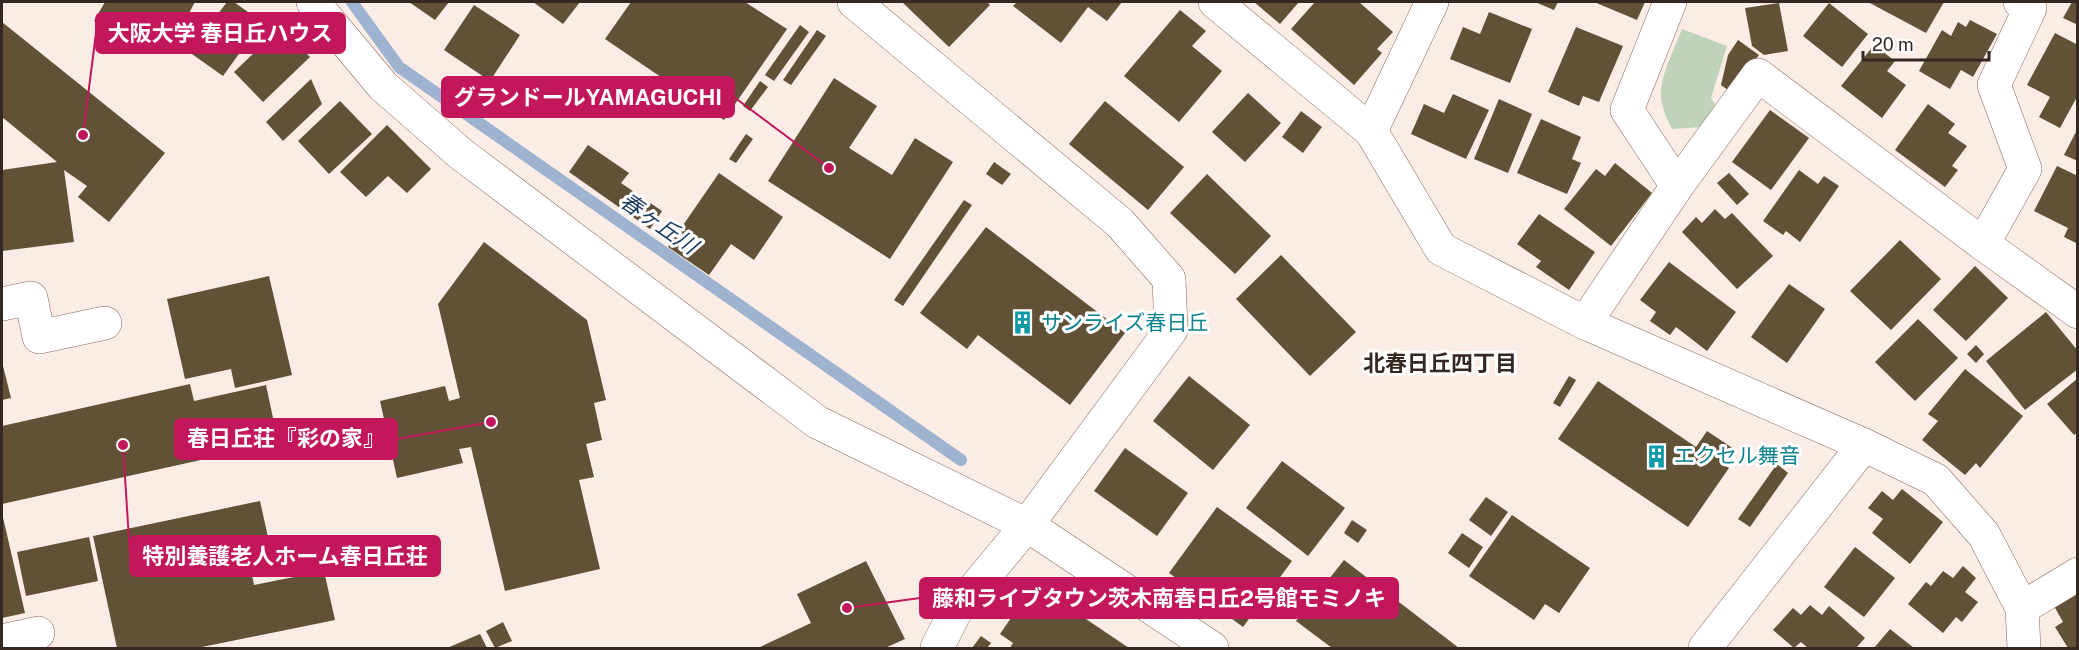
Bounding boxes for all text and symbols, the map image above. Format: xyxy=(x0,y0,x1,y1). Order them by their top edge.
callout: 大阪大学 春日丘ハウス xyxy=(96,13,345,53)
text: 大阪大学 春日丘ハウス xyxy=(108,20,332,46)
scale bar xyxy=(1863,24,1989,62)
text: 20 m xyxy=(1872,34,1914,55)
callout: グランドールYAMAGUCHI xyxy=(442,77,734,117)
text: グランドールYAMAGUCHI xyxy=(454,84,722,110)
water label: 春ヶ丘川 xyxy=(615,187,704,260)
building icon: サンライズ春日丘 xyxy=(1010,310,1036,336)
place label: サンライズ春日丘 xyxy=(1041,310,1208,335)
district label: 北春日丘四丁目 xyxy=(1363,350,1517,376)
callout: 春日丘荘『彩の家』 xyxy=(175,419,397,459)
text: 春日丘荘『彩の家』 xyxy=(187,425,385,451)
building icon: エクセル舞音 xyxy=(1643,443,1669,469)
place label: エクセル舞音 xyxy=(1674,443,1800,468)
callout: 特別養護老人ホーム春日丘荘 xyxy=(130,536,440,576)
text: 特別養護老人ホーム春日丘荘 xyxy=(142,543,428,569)
callout: 藤和ライブタウン茨木南春日丘2号館モミノキ xyxy=(920,578,1398,618)
text: 藤和ライブタウン茨木南春日丘2号館モミノキ xyxy=(932,585,1386,611)

